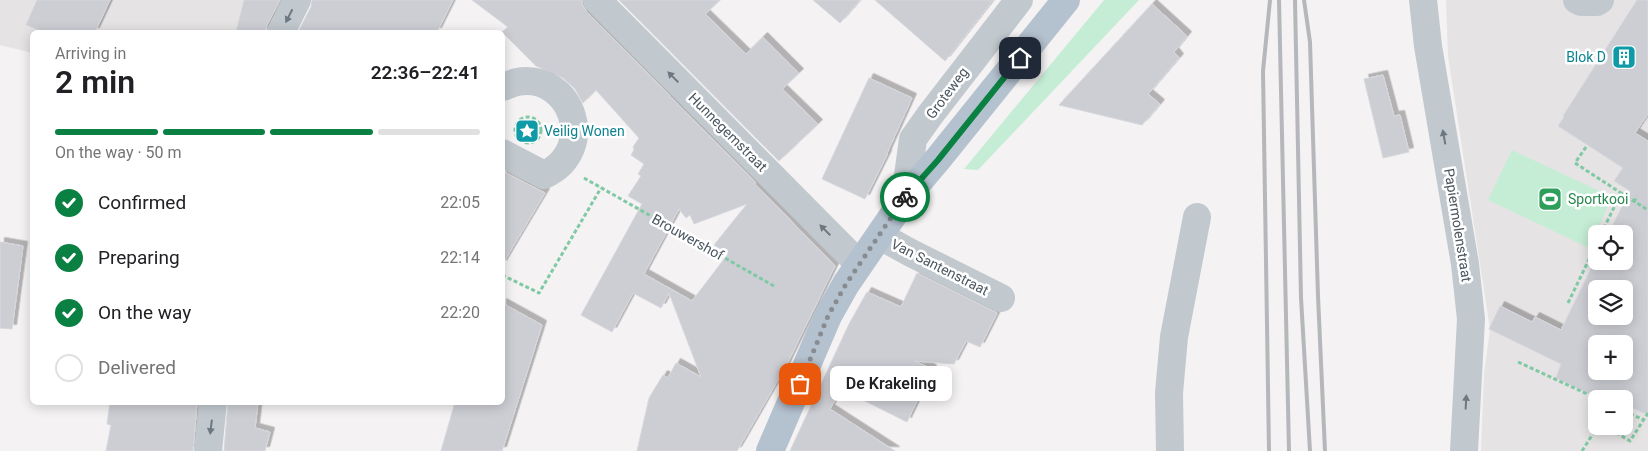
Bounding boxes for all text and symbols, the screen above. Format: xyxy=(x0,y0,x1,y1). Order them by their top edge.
one-way arrow xyxy=(285,9,293,23)
pin xyxy=(999,37,1041,79)
text: Arriving in xyxy=(55,44,126,63)
icon: home xyxy=(1006,44,1034,72)
building icon: Blok D xyxy=(1611,44,1637,70)
place label: Blok D xyxy=(1566,49,1606,65)
text: 22:36–22:41 xyxy=(371,61,480,84)
text: 2 min xyxy=(55,63,135,101)
street label: Groteweg xyxy=(923,64,971,122)
one-way arrow xyxy=(667,71,679,83)
street label: Hunnegemstraat xyxy=(685,89,771,175)
place icon: Veilig Wonen xyxy=(514,118,540,144)
place label: Veilig Wonen xyxy=(544,123,625,139)
one-way arrow xyxy=(1440,129,1448,145)
text: On the way · 50 m xyxy=(55,143,182,162)
street label: Papiermolenstraat xyxy=(1441,167,1475,283)
courier xyxy=(880,172,930,222)
icon: bike xyxy=(891,183,919,211)
sports icon: Sportkooi xyxy=(1537,186,1563,212)
icon: check xyxy=(55,189,83,217)
text: Confirmed xyxy=(98,191,186,214)
place label: Sportkooi xyxy=(1568,191,1628,207)
text: 22:05 xyxy=(440,193,480,212)
street label: Brouwershof xyxy=(649,211,727,263)
one-way arrow xyxy=(819,224,831,236)
map controls xyxy=(1588,225,1633,435)
button: locate xyxy=(1588,225,1633,270)
street label: Van Santenstraat xyxy=(889,236,992,299)
icon: check xyxy=(55,244,83,272)
text: Preparing xyxy=(98,246,180,269)
text: 22:14 xyxy=(440,248,480,267)
button: layers xyxy=(1588,280,1633,325)
icon: check xyxy=(55,299,83,327)
text: On the way xyxy=(98,301,191,324)
text: 22:20 xyxy=(440,303,480,322)
button: + xyxy=(1588,335,1633,380)
text: Delivered xyxy=(98,356,176,379)
pin xyxy=(779,363,821,405)
callout: De Krakeling xyxy=(830,366,952,402)
icon: bag xyxy=(786,370,814,398)
text: De Krakeling xyxy=(846,374,936,393)
button: − xyxy=(1588,390,1633,435)
one-way arrow xyxy=(1462,394,1470,410)
one-way arrow xyxy=(207,419,215,435)

